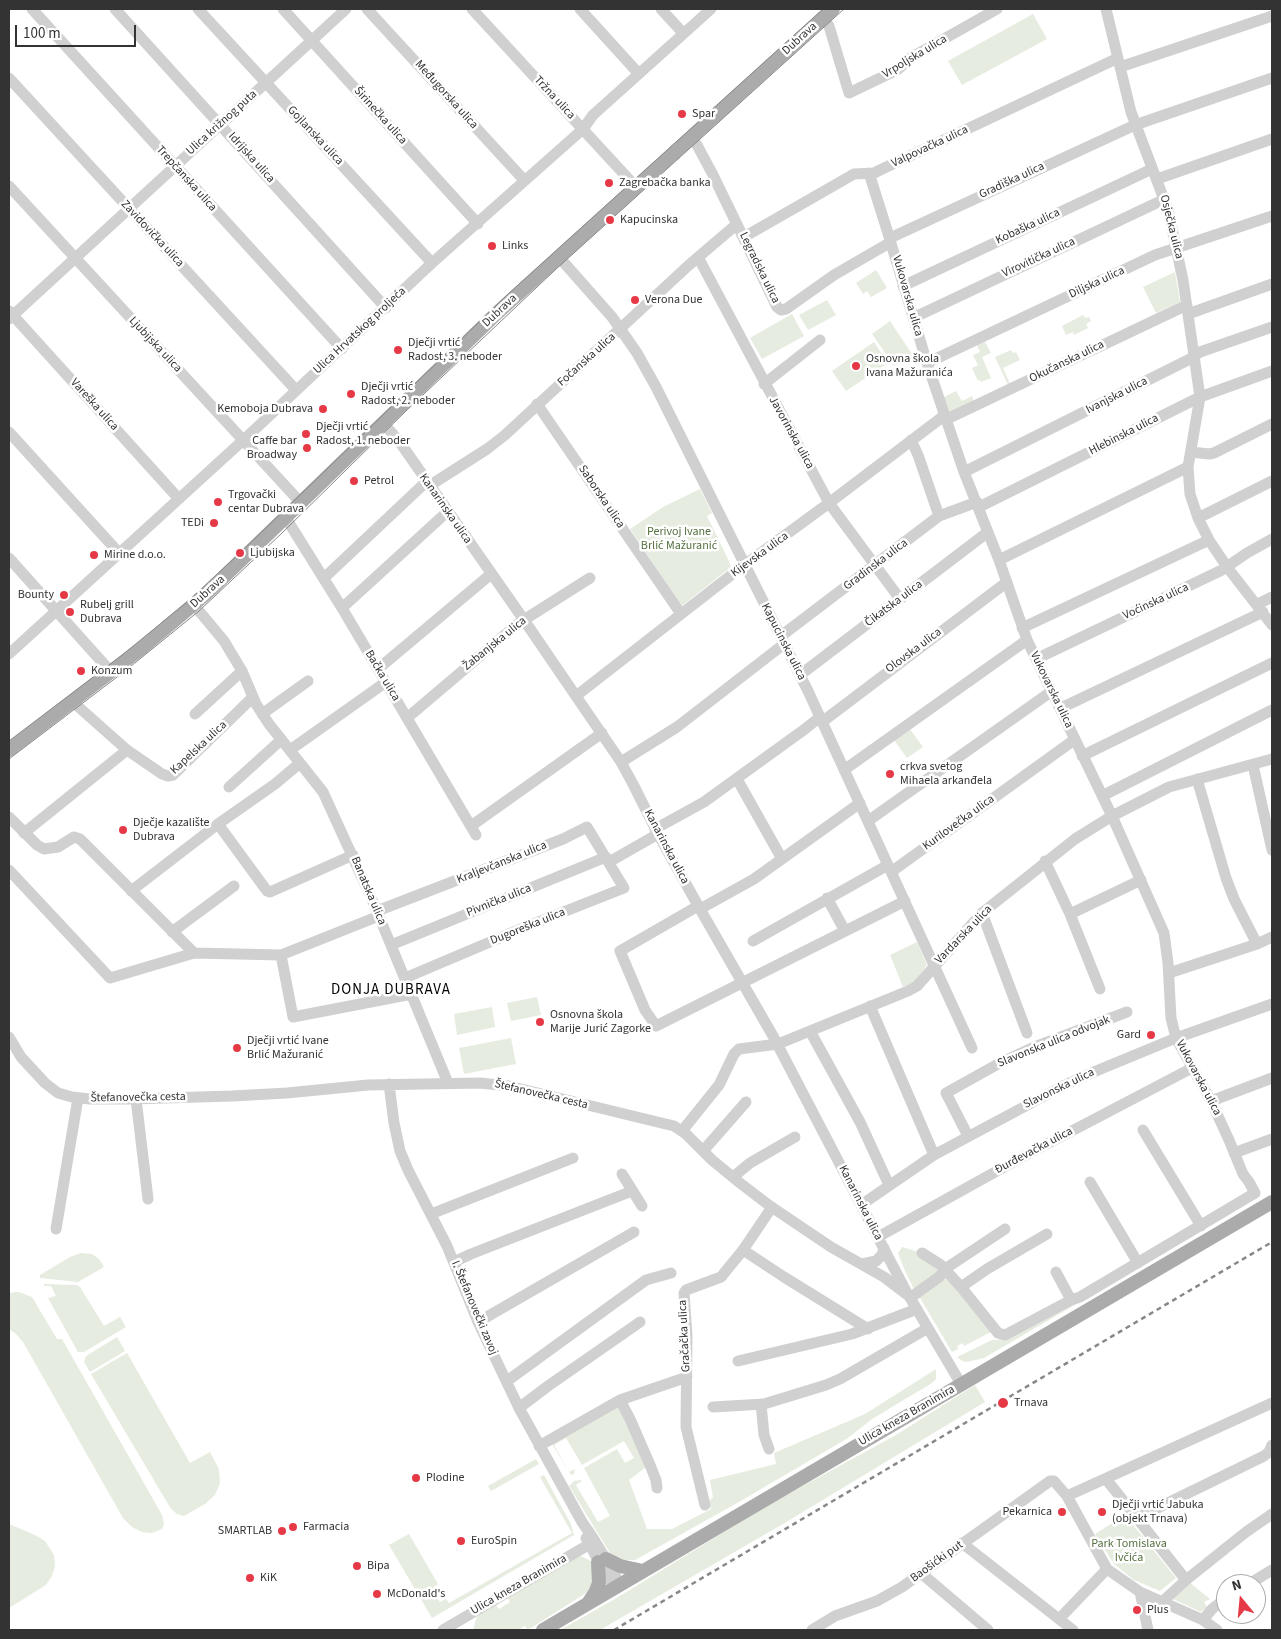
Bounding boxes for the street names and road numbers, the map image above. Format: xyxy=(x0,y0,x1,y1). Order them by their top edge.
street label: Dubrava xyxy=(780,20,820,58)
street label: Vrpoljska ulica xyxy=(880,32,950,82)
street label: Međugorska ulica xyxy=(411,58,481,132)
street label: Tržna ulica xyxy=(530,73,578,123)
street label: Širinečka ulica xyxy=(350,84,410,148)
street label: Ulica križnog puta xyxy=(184,87,260,159)
street label: Gojlanska ulica xyxy=(284,103,346,169)
street label: Valpovačka ulica xyxy=(889,123,971,171)
street label: Idrijska ulica xyxy=(225,130,277,186)
street label: Trepčanska ulica xyxy=(153,143,219,215)
street label: Gradiška ulica xyxy=(977,160,1047,202)
street label: Osječka ulica xyxy=(1156,193,1186,261)
street label: Zavidovička ulica xyxy=(117,198,187,270)
street label: Kobaška ulica xyxy=(994,206,1062,248)
street label: Legradska ulica xyxy=(736,230,782,306)
street label: Virovitička ulica xyxy=(1000,235,1078,281)
street label: Vukovarska ulica xyxy=(889,254,925,338)
street label: Diljska ulica xyxy=(1067,264,1127,302)
street label: Ulica Hrvatskog proljeća xyxy=(311,284,409,378)
street label: Dubrava xyxy=(480,291,520,331)
street label: Ljubijska ulica xyxy=(125,314,185,376)
street label: Fočanska ulica xyxy=(555,330,619,390)
street label: Okučanska ulica xyxy=(1027,338,1107,386)
street label: Ivanjska ulica xyxy=(1084,374,1150,418)
street label: Vareška ulica xyxy=(67,376,121,434)
street label: Javorinska ulica xyxy=(765,394,817,472)
street label: Hlebinska ulica xyxy=(1087,411,1161,459)
street label: Saborska ulica xyxy=(575,463,627,531)
street label: Kanarinska ulica xyxy=(415,471,475,547)
street label: Kijevska ulica xyxy=(728,529,792,581)
street label: Gradinska ulica xyxy=(841,536,911,594)
street label: Dubrava xyxy=(188,573,228,611)
street label: Čikatska ulica xyxy=(862,578,926,630)
street label: Voćinska ulica xyxy=(1121,581,1191,623)
street label: Kapucinska ulica xyxy=(757,601,809,683)
street label: Žabanjska ulica xyxy=(460,614,530,674)
street label: Olovska ulica xyxy=(883,625,945,677)
street label: Bačka ulica xyxy=(361,648,403,704)
street label: Vukovarska ulica xyxy=(1026,649,1076,731)
street label: Kapelska ulica xyxy=(168,718,230,778)
street label: Kurilovečka ulica xyxy=(920,792,998,854)
street label: Kanarinska ulica xyxy=(640,807,692,887)
street label: Kraljevčanska ulica xyxy=(455,838,549,888)
street label: Banatska ulica xyxy=(347,855,389,927)
street label: Pivnička ulica xyxy=(465,881,533,921)
street label: Vardarska ulica xyxy=(932,903,996,967)
street label: Dugoreška ulica xyxy=(488,905,568,949)
street label: Slavonska ulica odvojak xyxy=(996,1013,1112,1071)
street label: Vukovarska ulica xyxy=(1172,1038,1224,1118)
street label: Slavonska ulica xyxy=(1021,1066,1097,1112)
street label: Štefanovečka cesta xyxy=(493,1077,589,1113)
street label: Štefanovečka cesta xyxy=(90,1090,186,1106)
street label: Đurđevačka ulica xyxy=(993,1124,1075,1178)
street label: Kanarinska ulica xyxy=(835,1163,885,1243)
street label: I. Štefanovečki zavoj xyxy=(448,1259,500,1357)
street label: Gračačka ulica xyxy=(676,1299,694,1373)
street label: Ulica kneza Branimira xyxy=(856,1383,958,1449)
street label: Baošićki put xyxy=(908,1538,966,1586)
street label: Ulica kneza Branimira xyxy=(468,1552,570,1618)

